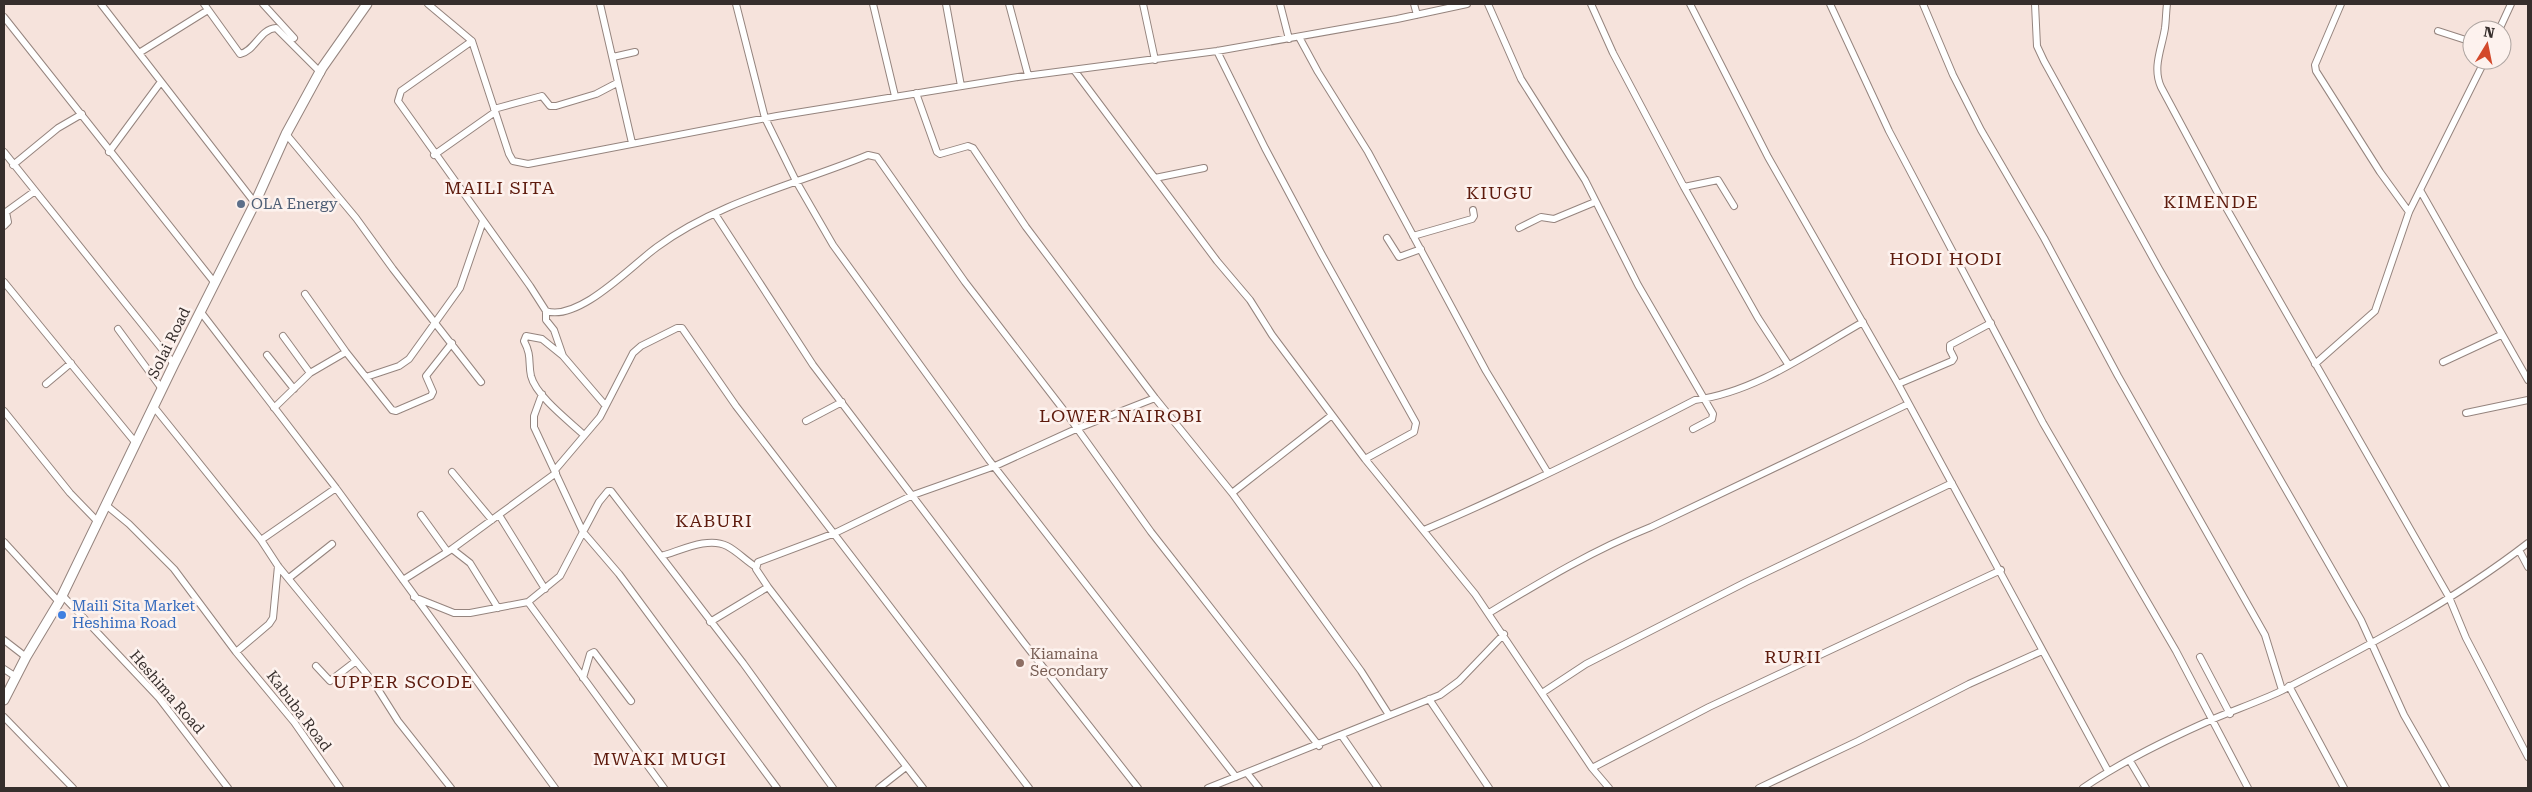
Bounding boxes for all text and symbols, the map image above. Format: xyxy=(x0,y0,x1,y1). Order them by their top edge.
north arrow xyxy=(2462,20,2512,70)
text: N xyxy=(2483,23,2496,41)
district label: MAILI SITA xyxy=(445,177,555,198)
district label: KIUGU xyxy=(1466,182,1534,203)
district label: KIMENDE xyxy=(2163,191,2259,212)
place label: OLA Energy xyxy=(251,195,338,213)
marker: OLA Energy xyxy=(235,198,247,210)
district label: HODI HODI xyxy=(1889,248,2003,269)
street label: Solai Road xyxy=(144,304,194,382)
district label: LOWER NAIROBI xyxy=(1039,405,1203,426)
district label: KABURI xyxy=(675,510,753,531)
place label: Maili Sita Market Heshima Road xyxy=(72,597,196,632)
marker: Maili Sita Market Heshima Road xyxy=(56,609,68,621)
place label: Kiamaina Secondary xyxy=(1030,645,1108,680)
district label: RURII xyxy=(1764,646,1822,667)
street label: Heshima Road xyxy=(126,647,208,738)
marker: Kiamaina Secondary xyxy=(1014,657,1026,669)
street label: Kabuba Road xyxy=(263,667,335,755)
district label: UPPER SCODE xyxy=(333,671,473,692)
district label: MWAKI MUGI xyxy=(593,748,727,769)

